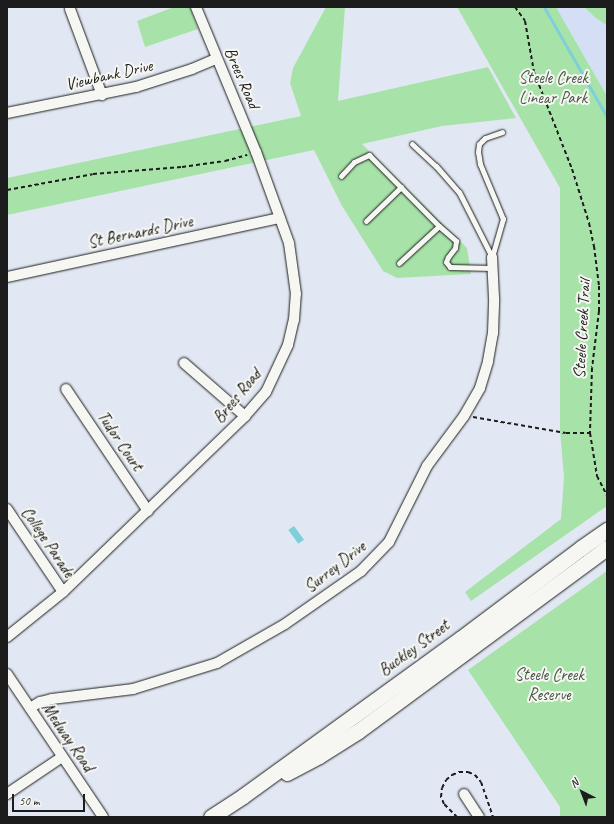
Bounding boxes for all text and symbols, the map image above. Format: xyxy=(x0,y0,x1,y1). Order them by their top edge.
street label: Brees Road xyxy=(220,44,264,112)
street label: Viewbank Drive xyxy=(63,55,155,95)
park label: Steele Creek Linear Park xyxy=(518,68,588,108)
street label: St Bernards Drive xyxy=(86,211,194,253)
street label: Steele Creek Trail xyxy=(569,279,595,379)
street label: Brees Road xyxy=(208,365,266,427)
street label: Tudor Court xyxy=(93,407,147,475)
street label: College Parade xyxy=(17,503,79,581)
street label: Surrey Drive xyxy=(300,537,370,597)
street label: Buckley Street xyxy=(375,615,453,681)
park label: Steele Creek Reserve xyxy=(514,665,584,705)
street label: Medway Road xyxy=(38,699,98,775)
north arrow xyxy=(562,772,602,812)
text: N xyxy=(567,776,581,791)
scale bar xyxy=(14,786,87,812)
text: 50 m xyxy=(19,793,39,809)

